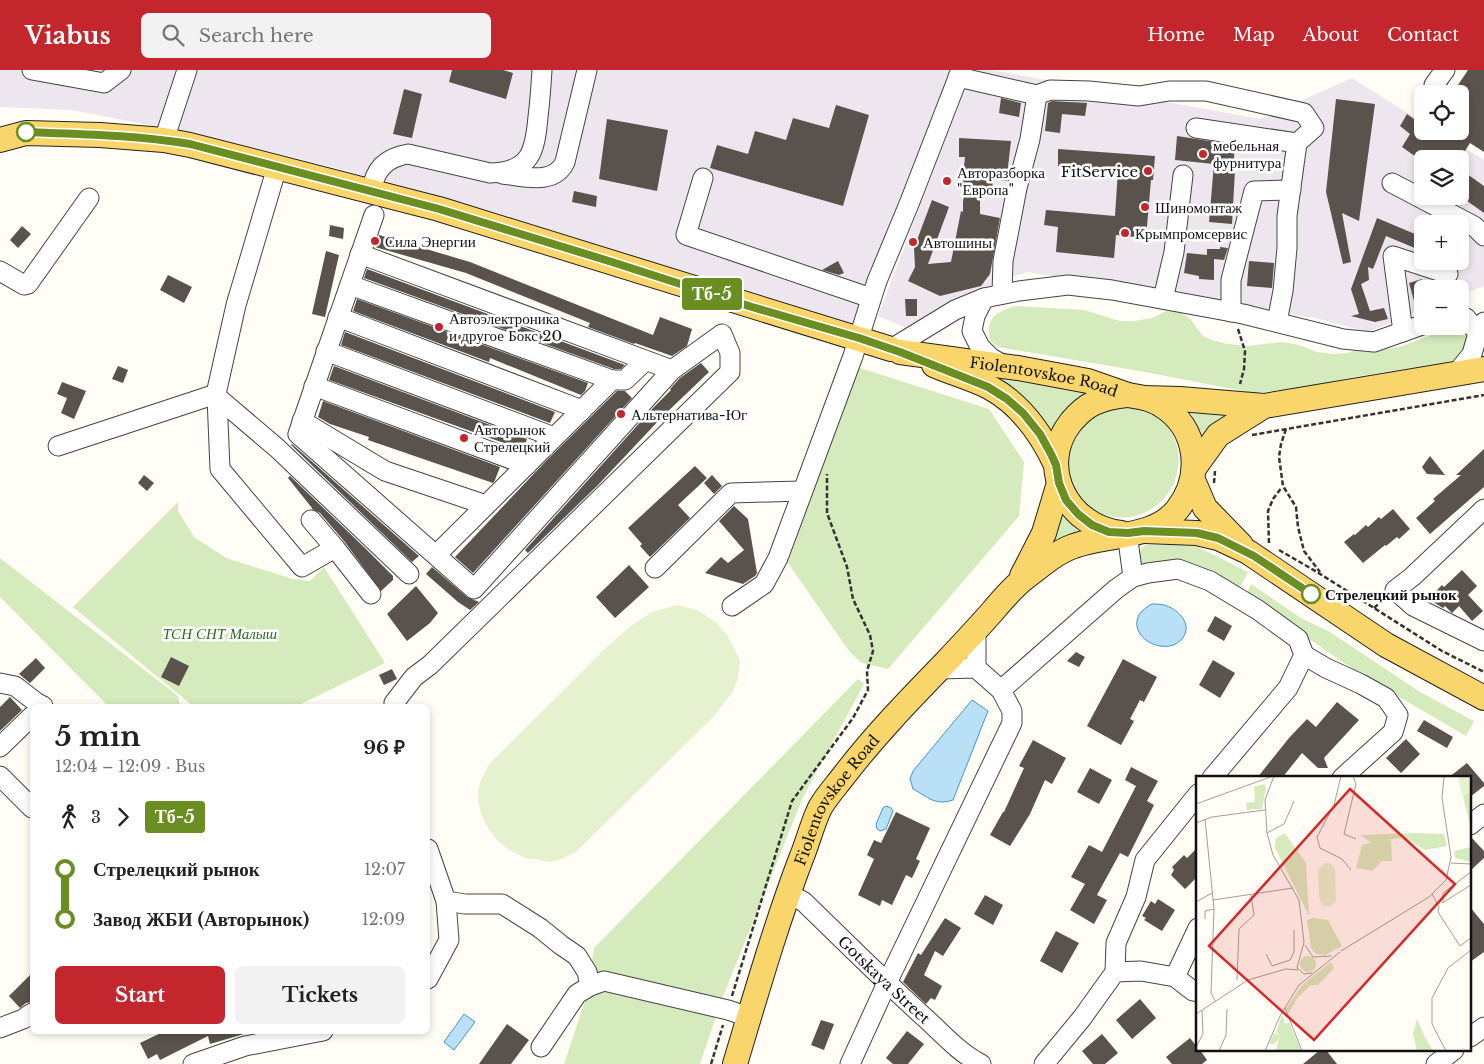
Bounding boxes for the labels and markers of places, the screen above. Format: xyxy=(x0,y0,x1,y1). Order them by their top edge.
unlabelled marker xyxy=(16,122,36,142)
place label: мебельная фурнитура xyxy=(1213,136,1282,172)
marker: мебельная фурнитура xyxy=(1197,148,1209,160)
place label: FitService xyxy=(1061,162,1138,181)
place label: Авторазборка "Европа" xyxy=(957,163,1045,199)
marker: FitService xyxy=(1142,165,1154,177)
marker: Авторазборка "Европа" xyxy=(941,175,953,187)
place label: Шиномонтаж xyxy=(1155,198,1243,217)
marker: Шиномонтаж xyxy=(1139,201,1151,213)
place label: Крымпромсервис xyxy=(1135,224,1247,243)
marker: Крымпромсервис xyxy=(1119,227,1131,239)
place label: Сила Энергии xyxy=(385,232,476,251)
place label: Автошины xyxy=(923,233,992,252)
marker: Сила Энергии xyxy=(369,235,381,247)
marker: Автошины xyxy=(907,236,919,248)
place label: Автоэлектроника и другое Бокс 20 xyxy=(449,309,562,345)
marker: Автоэлектроника и другое Бокс 20 xyxy=(433,321,445,333)
place label: Альтернатива-Юг xyxy=(631,405,747,424)
marker: Альтернатива-Юг xyxy=(615,408,627,420)
place label: Авторынок Стрелецкий xyxy=(474,420,550,456)
marker: Авторынок Стрелецкий xyxy=(458,432,470,444)
marker: Стрелецкий рынок xyxy=(1301,584,1321,604)
place label: Стрелецкий рынок xyxy=(1325,585,1457,604)

